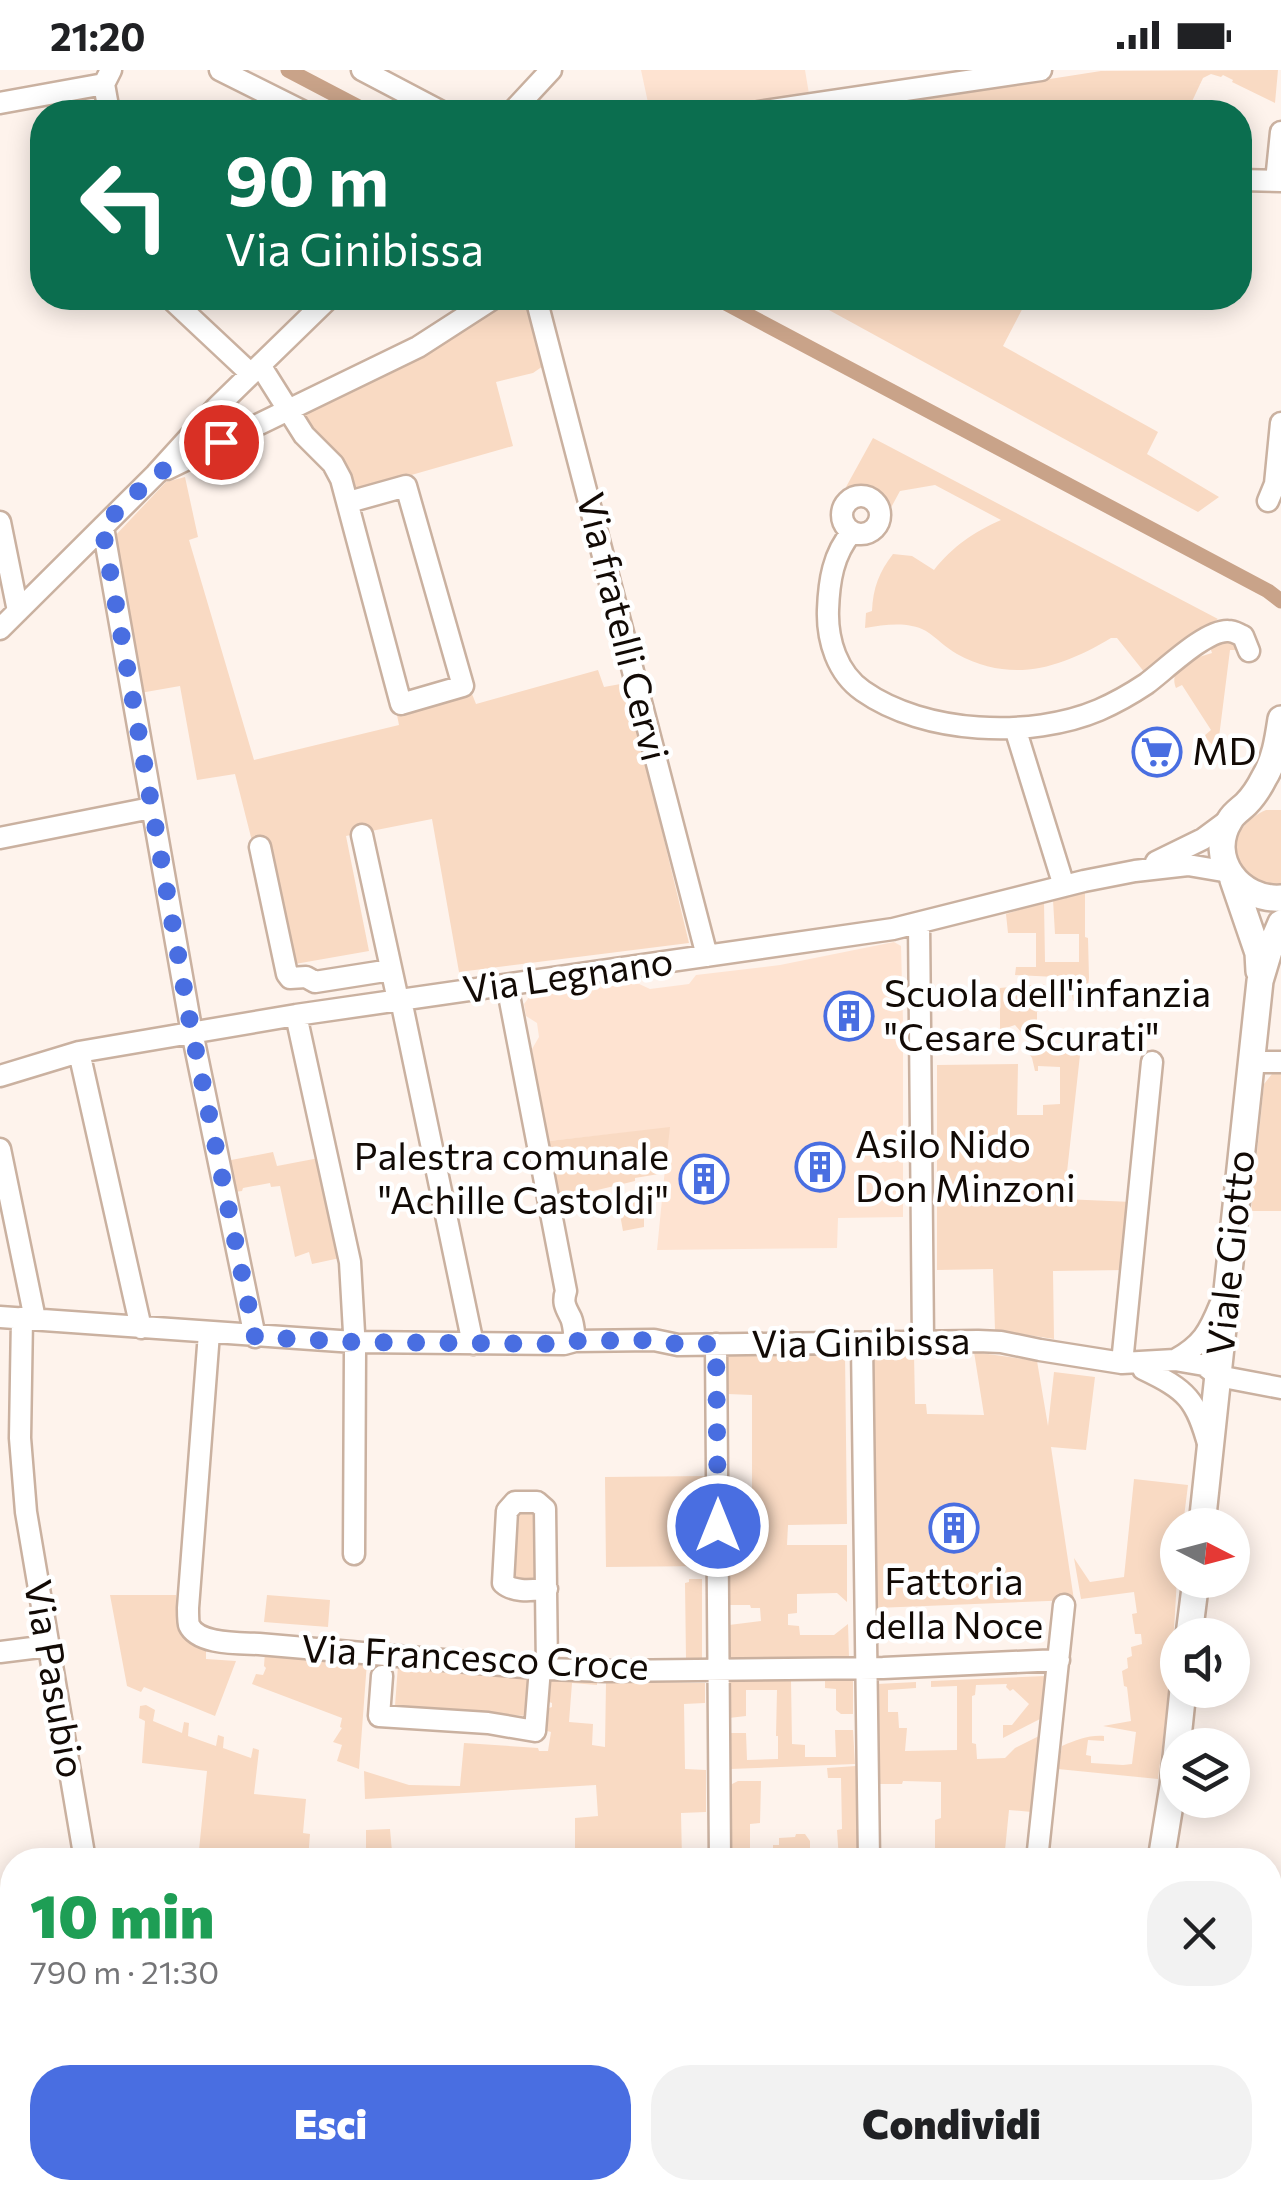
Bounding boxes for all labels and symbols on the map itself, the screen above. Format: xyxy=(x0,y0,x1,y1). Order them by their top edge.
pin xyxy=(179,400,264,485)
street label: Via fratelli Cervi xyxy=(568,487,680,765)
supermarket icon: MD xyxy=(1131,726,1183,778)
place label: MD xyxy=(1192,726,1256,773)
street label: Via Legnano xyxy=(460,936,676,1012)
place label: Scuola dell'infanzia "Cesare Scurati" xyxy=(884,968,1211,1059)
building icon: Scuola dell'infanzia "Cesare Scurati" xyxy=(823,990,875,1042)
place label: Asilo Nido Don Minzoni xyxy=(855,1119,1076,1210)
place label: Palestra comunale "Achille Castoldi" xyxy=(354,1131,669,1222)
building icon: Asilo Nido Don Minzoni xyxy=(794,1141,846,1193)
street label: Viale Giotto xyxy=(1194,1148,1263,1358)
building icon: Palestra comunale "Achille Castoldi" xyxy=(678,1153,730,1205)
street label: Via Ginibissa xyxy=(751,1315,971,1366)
position arrow xyxy=(666,1474,770,1578)
building icon: Fattoria della Noce xyxy=(928,1502,980,1554)
north arrow xyxy=(1160,1508,1250,1598)
place label: Fattoria della Noce xyxy=(865,1556,1043,1647)
street label: Via Pasubio xyxy=(16,1576,97,1781)
street label: Via Francesco Croce xyxy=(300,1623,650,1688)

